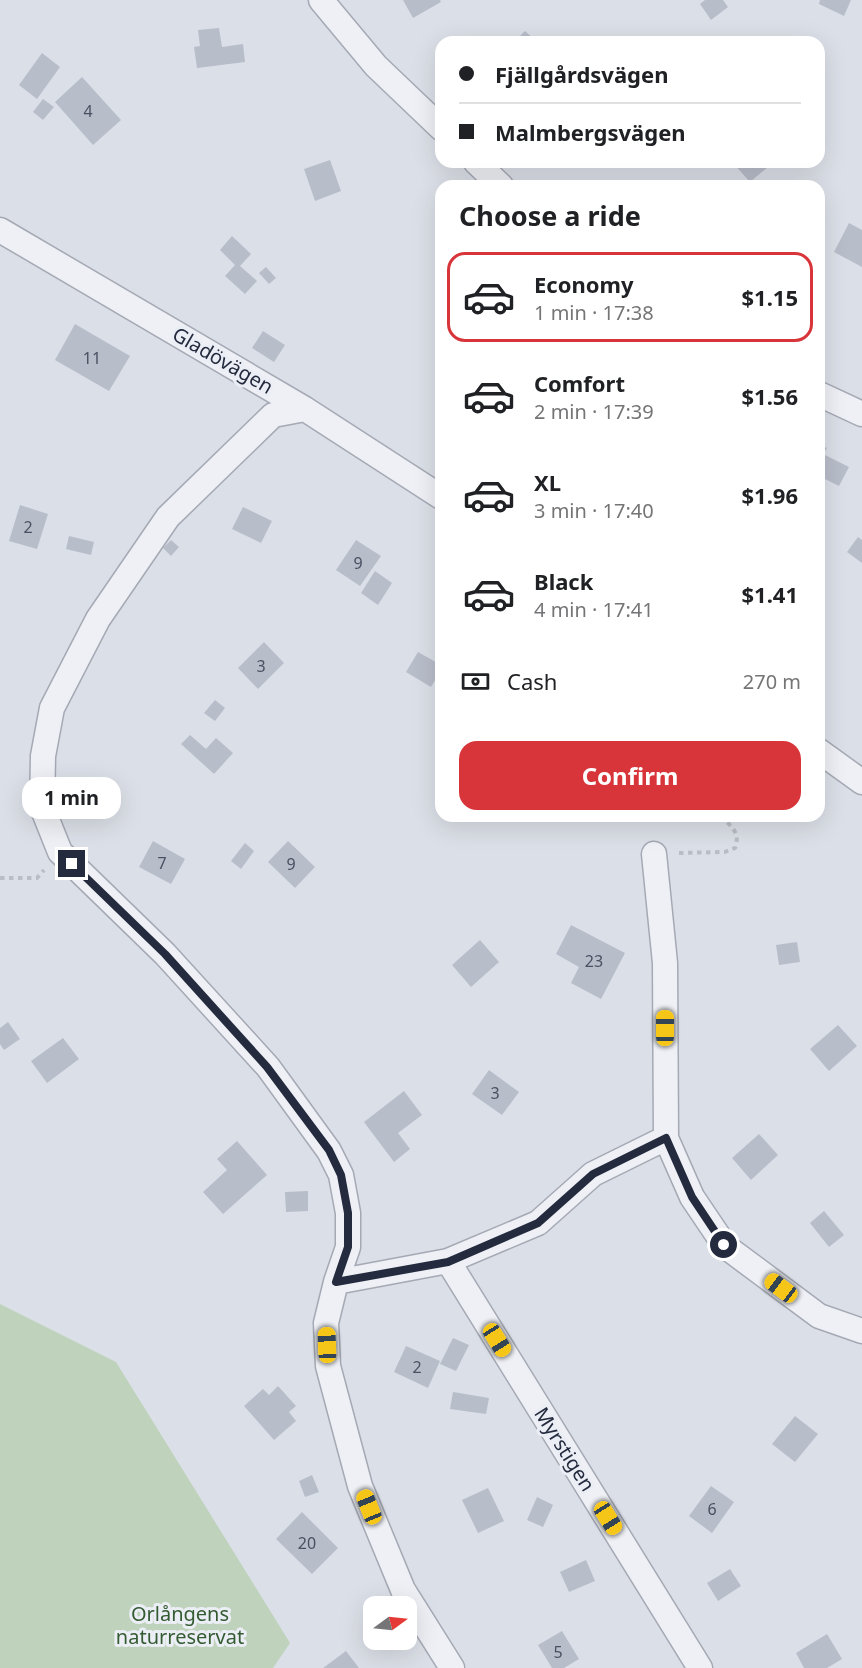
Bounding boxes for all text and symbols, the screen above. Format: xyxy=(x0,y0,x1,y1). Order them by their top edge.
text: Fjällgårdsvägen xyxy=(495,59,668,89)
house number: 4 xyxy=(83,100,93,122)
text: Malmbergsvägen xyxy=(495,117,686,147)
text: Choose a ride xyxy=(459,197,641,234)
text: Economy xyxy=(534,269,633,299)
icon: car xyxy=(462,270,516,324)
text: $1.15 xyxy=(741,282,798,312)
text: 1 min · 17:38 xyxy=(534,299,654,326)
street label: Gladövägen xyxy=(168,320,278,400)
house number: 11 xyxy=(83,347,101,369)
text: Comfort xyxy=(534,368,625,398)
icon: car xyxy=(462,369,516,423)
text: $1.56 xyxy=(741,381,798,411)
text: 2 min · 17:39 xyxy=(534,398,654,425)
text: XL xyxy=(534,467,561,497)
icon: car xyxy=(462,468,516,522)
text: $1.96 xyxy=(741,480,798,510)
text: 3 min · 17:40 xyxy=(534,497,654,524)
house number: 2 xyxy=(23,516,33,538)
house number: 9 xyxy=(353,552,363,574)
text: Black xyxy=(534,566,593,596)
icon: car xyxy=(462,567,516,621)
text: $1.41 xyxy=(741,579,798,609)
text: 4 min · 17:41 xyxy=(534,596,654,623)
house number: 3 xyxy=(256,655,266,677)
icon: cash xyxy=(459,665,492,698)
text: Cash xyxy=(507,666,557,696)
text: 270 m xyxy=(743,668,801,695)
button: Confirm xyxy=(459,741,801,810)
callout: 1 min xyxy=(22,777,122,819)
text: 1 min xyxy=(44,784,99,811)
route end xyxy=(58,850,85,877)
house number: 7 xyxy=(157,852,167,874)
house number: 9 xyxy=(286,853,296,875)
house number: 23 xyxy=(585,950,603,972)
car xyxy=(656,1010,674,1046)
house number: 3 xyxy=(490,1082,500,1104)
route start xyxy=(710,1231,737,1258)
car xyxy=(761,1270,801,1306)
car xyxy=(480,1320,514,1360)
car xyxy=(317,1327,337,1363)
house number: 2 xyxy=(412,1356,422,1378)
street label: Myrstigen xyxy=(529,1402,601,1496)
car xyxy=(354,1487,384,1527)
car xyxy=(591,1498,625,1538)
house number: 6 xyxy=(707,1498,717,1520)
house number: 20 xyxy=(298,1532,316,1554)
north arrow xyxy=(363,1596,417,1650)
map controls xyxy=(363,1596,417,1650)
park label: Orlångens naturreservat xyxy=(116,1600,244,1650)
house number: 5 xyxy=(553,1641,563,1663)

